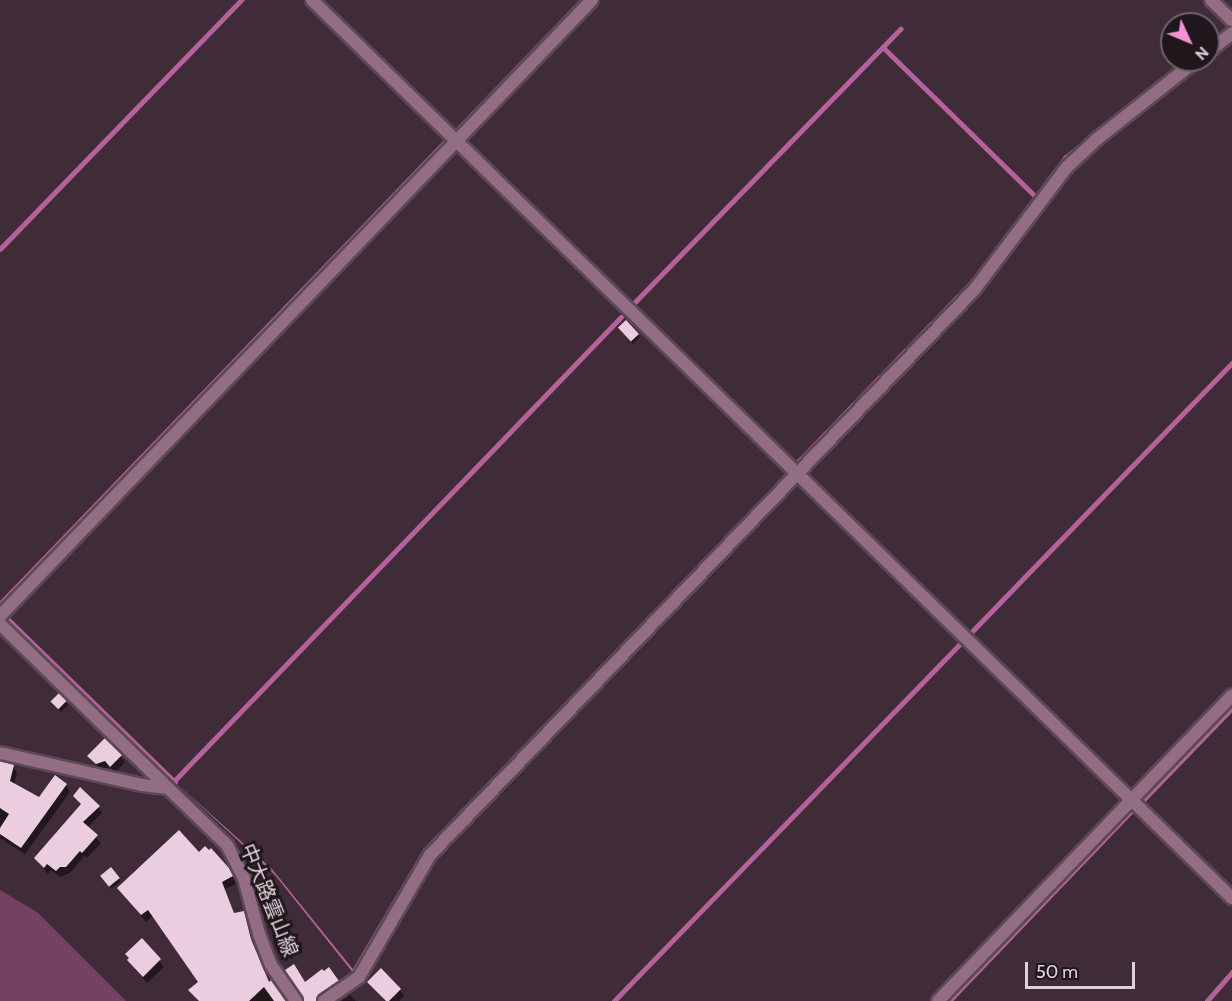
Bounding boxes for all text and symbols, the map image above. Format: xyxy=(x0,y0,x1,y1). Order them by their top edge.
north arrow xyxy=(1160,12,1220,72)
text: N xyxy=(1191,43,1213,64)
street label: 中大路雲山線 xyxy=(235,840,303,960)
scale bar xyxy=(1028,950,1138,988)
text: 50 m xyxy=(1036,961,1078,983)

